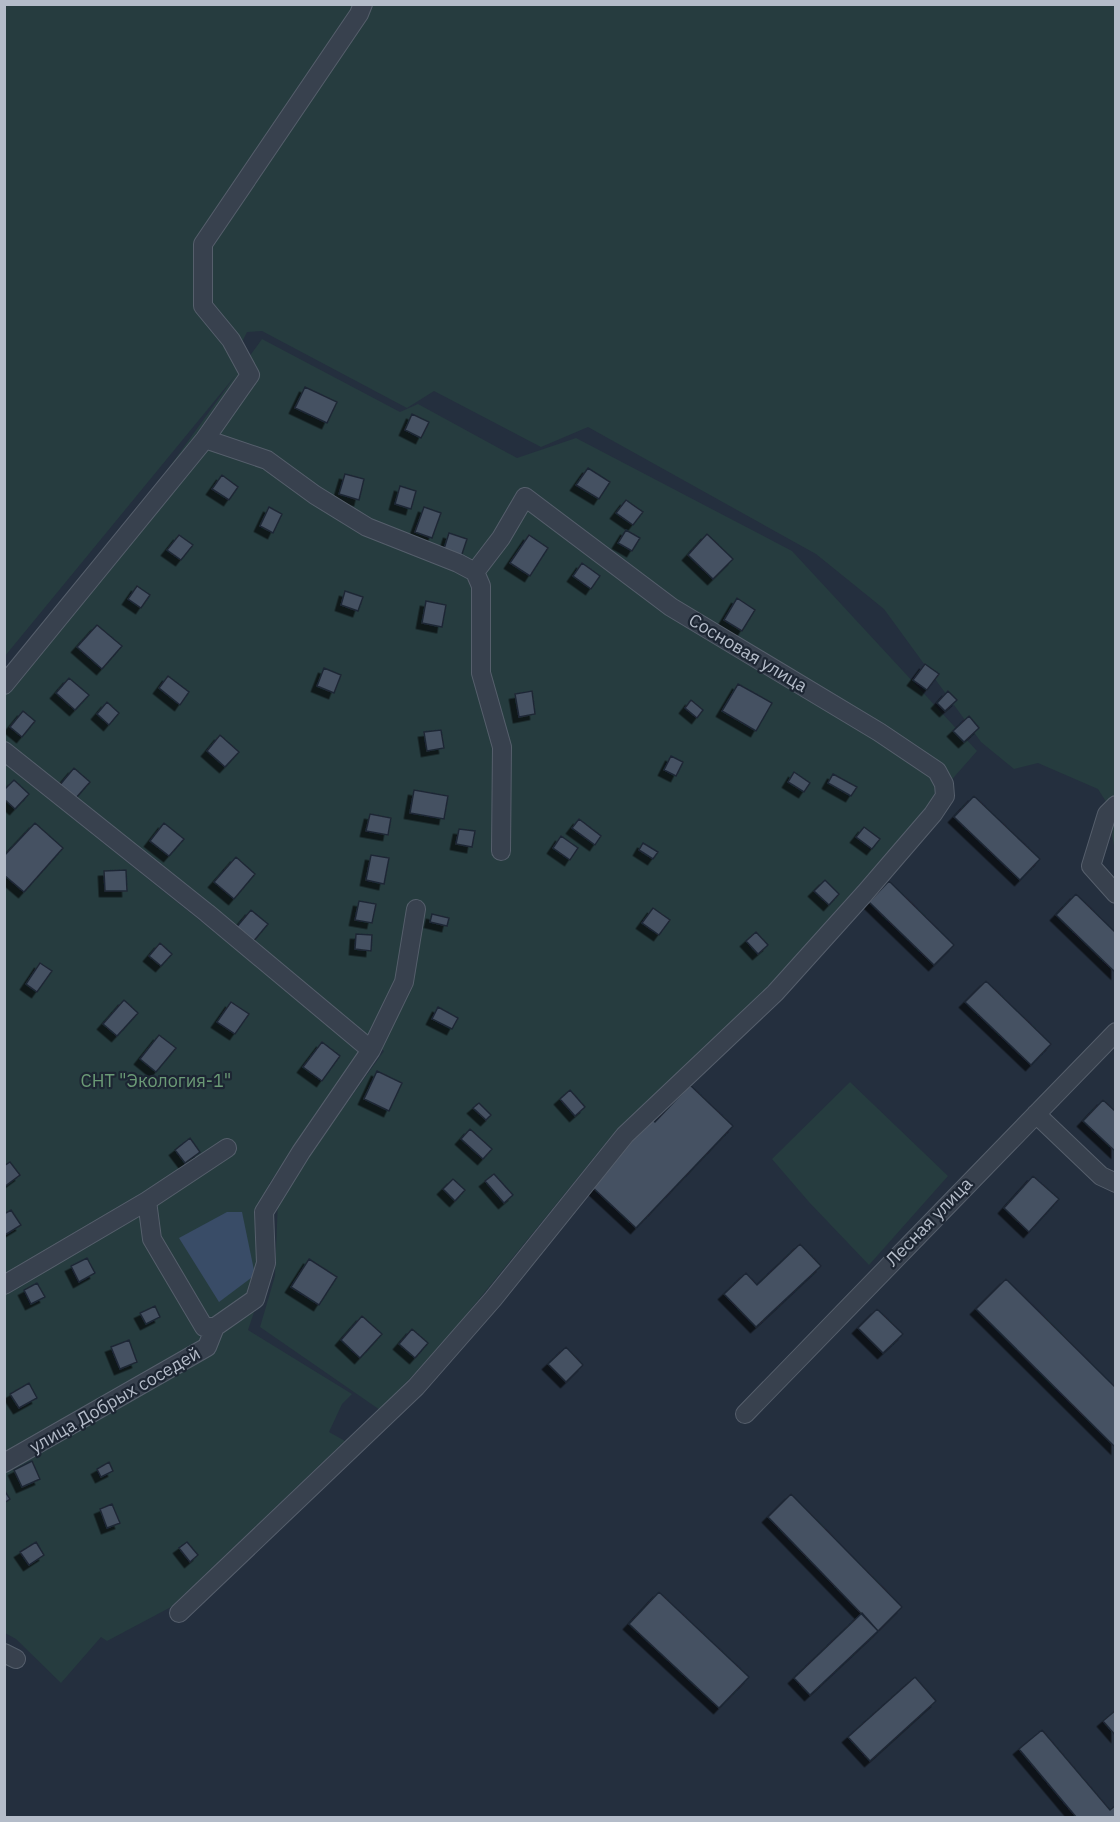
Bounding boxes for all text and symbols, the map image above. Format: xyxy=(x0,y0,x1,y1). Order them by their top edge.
street label: Сосновая улица xyxy=(685,608,812,697)
park label: СНТ "Экология-1" xyxy=(81,1069,231,1092)
street label: Лесная улица xyxy=(880,1172,977,1271)
street label: улица Добрых соседей xyxy=(25,1341,204,1458)

